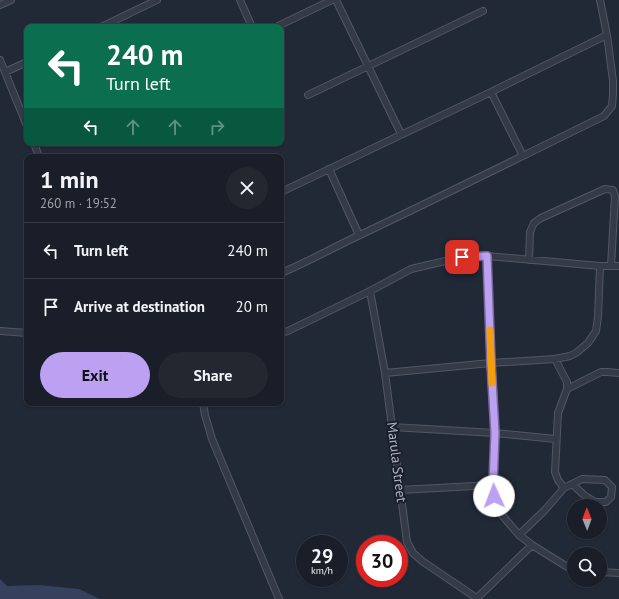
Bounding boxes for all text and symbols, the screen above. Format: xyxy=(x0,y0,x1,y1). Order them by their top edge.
text: 240 m xyxy=(106,36,183,73)
icon: left xyxy=(40,40,92,92)
text: Turn left xyxy=(106,72,171,95)
icon: left xyxy=(80,116,102,138)
icon: ahead xyxy=(122,116,144,138)
icon: ahead xyxy=(164,116,186,138)
icon: right xyxy=(206,116,228,138)
text: 1 min xyxy=(40,164,99,195)
button: close xyxy=(226,167,268,209)
text: 260 m · 19:52 xyxy=(40,195,117,212)
icon: left xyxy=(40,240,62,262)
pin xyxy=(445,240,479,274)
text: Turn left xyxy=(74,241,128,260)
text: 240 m xyxy=(227,241,268,260)
icon: arrive xyxy=(451,246,473,268)
icon: arrive xyxy=(40,296,62,318)
text: Arrive at destination xyxy=(74,297,205,316)
text: 20 m xyxy=(235,297,268,316)
button: Exit xyxy=(40,352,150,398)
button: Share xyxy=(158,352,268,398)
street label: Marula Street xyxy=(383,421,411,503)
position arrow xyxy=(473,475,515,517)
north arrow xyxy=(567,499,607,539)
map controls xyxy=(567,499,607,587)
speed limit sign: 30 xyxy=(356,535,408,587)
text: 29 xyxy=(311,543,333,569)
button: search xyxy=(567,547,607,587)
text: km/h xyxy=(311,564,333,577)

